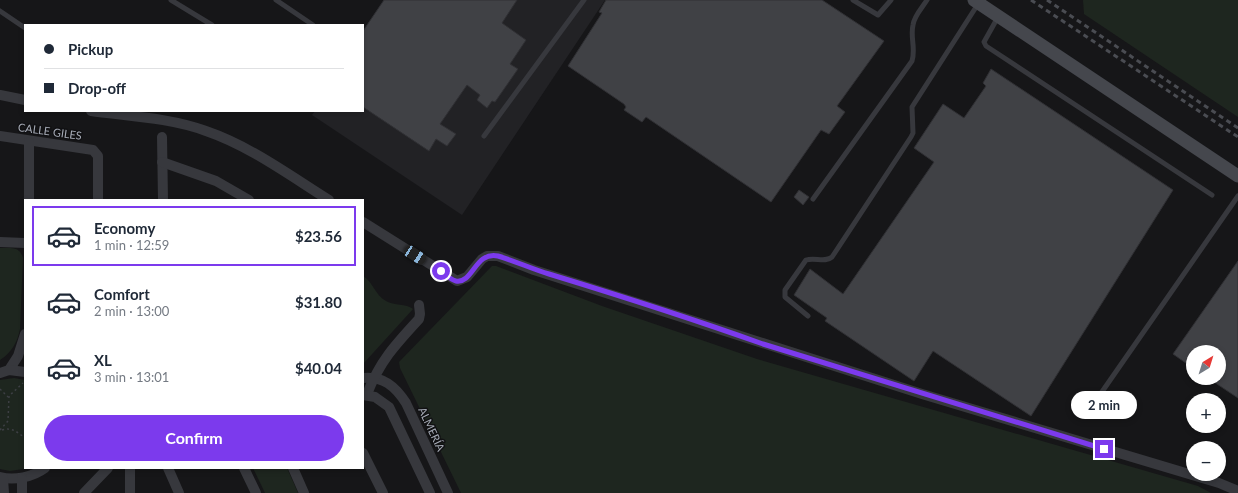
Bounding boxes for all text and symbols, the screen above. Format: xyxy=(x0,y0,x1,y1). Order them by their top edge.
text: Pickup xyxy=(68,40,113,58)
text: Drop-off xyxy=(68,79,126,97)
street label: CALLE GILES xyxy=(17,120,83,142)
icon: car xyxy=(46,218,82,254)
text: Economy xyxy=(94,219,155,237)
text: $23.56 xyxy=(295,227,342,245)
text: 1 min · 12:59 xyxy=(94,237,169,253)
car xyxy=(402,243,428,267)
route start xyxy=(432,262,450,280)
icon: car xyxy=(46,284,82,320)
text: Comfort xyxy=(94,285,150,303)
text: $31.80 xyxy=(295,293,342,311)
text: 2 min · 13:00 xyxy=(94,303,169,319)
north arrow xyxy=(1186,345,1226,385)
map controls xyxy=(1186,345,1226,481)
icon: car xyxy=(46,350,82,386)
text: XL xyxy=(94,351,112,369)
text: $40.04 xyxy=(295,359,342,377)
text: 3 min · 13:01 xyxy=(94,369,169,385)
callout: 2 min xyxy=(1071,391,1137,419)
button: + xyxy=(1186,393,1226,433)
text: 2 min xyxy=(1088,397,1120,413)
street label: ALMERÍA xyxy=(416,405,448,454)
button: Confirm xyxy=(44,415,344,461)
route end xyxy=(1095,440,1113,458)
button: − xyxy=(1186,441,1226,481)

